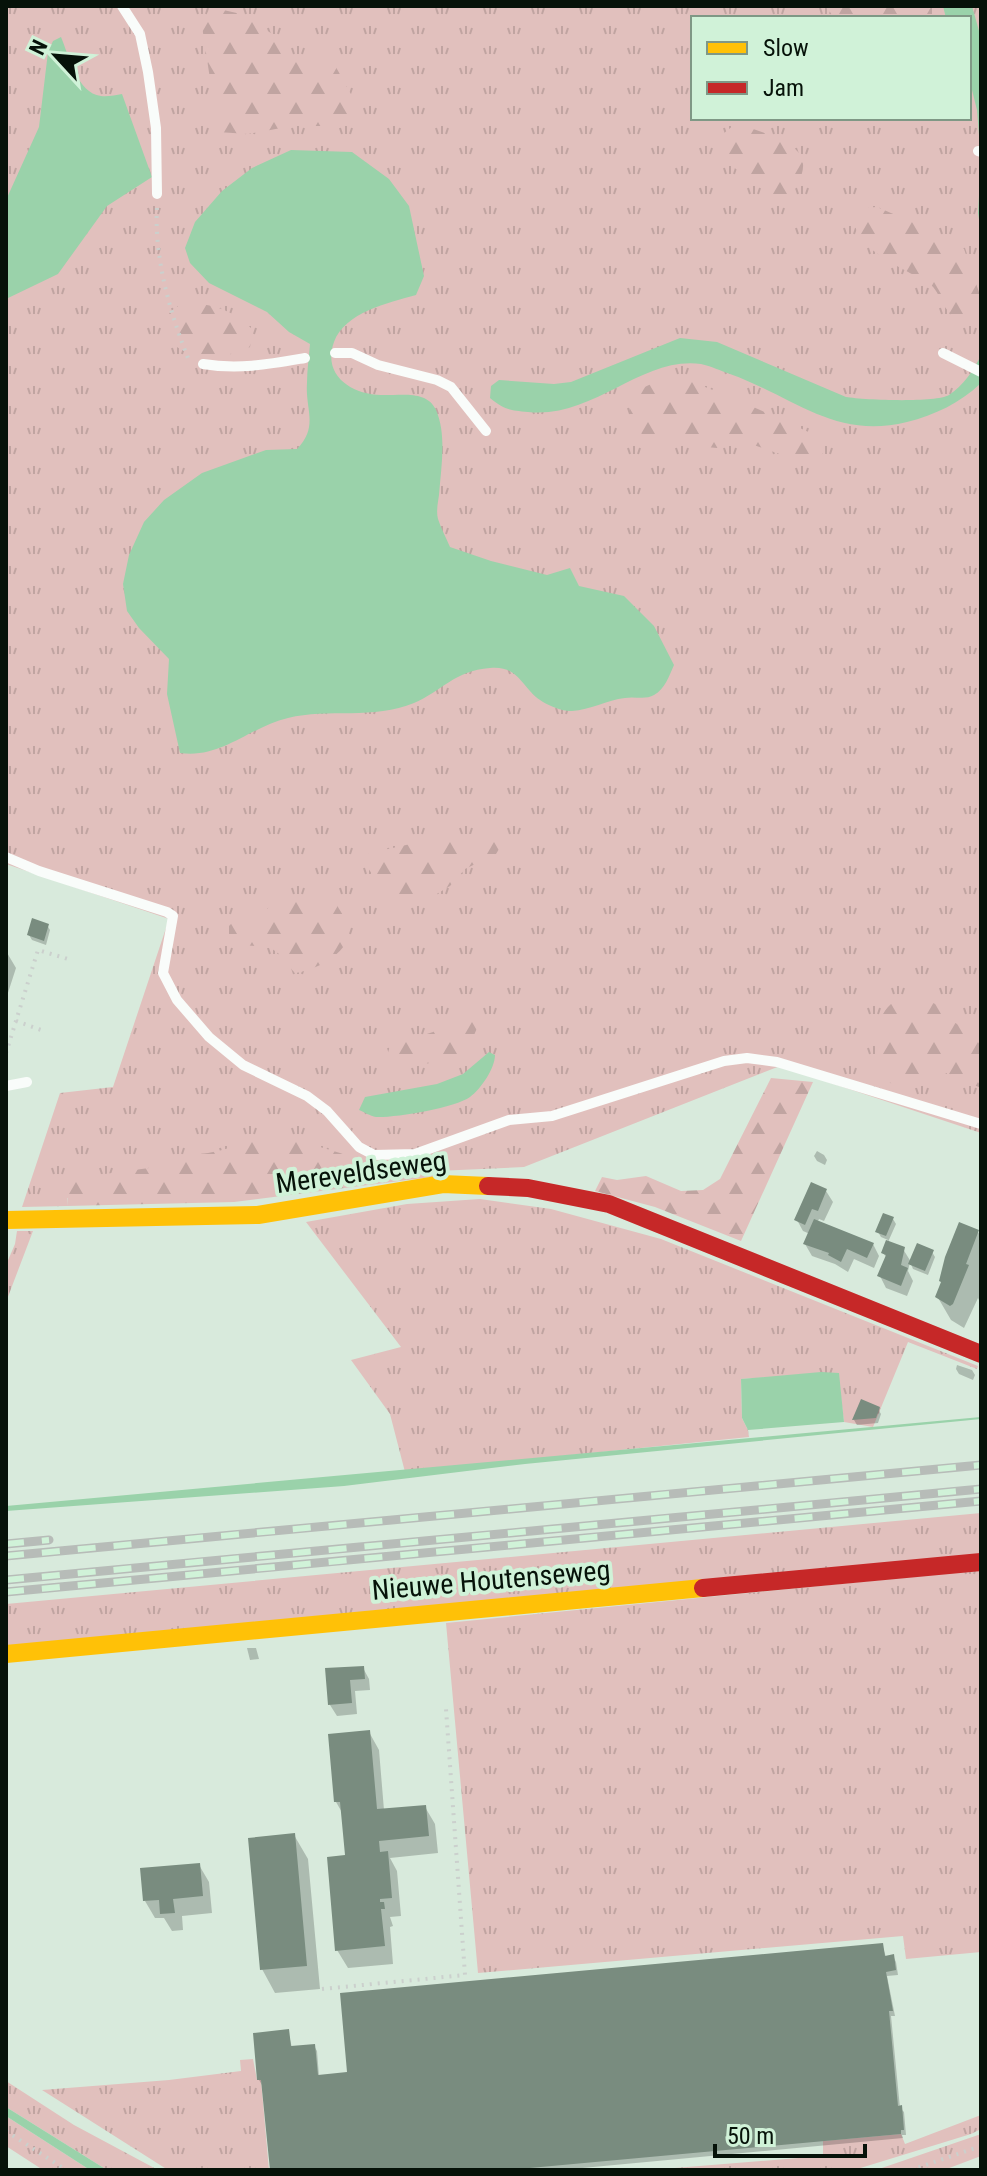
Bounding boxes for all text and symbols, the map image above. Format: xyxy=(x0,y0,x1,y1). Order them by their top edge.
north arrow xyxy=(16,16,96,96)
legend xyxy=(691,16,971,120)
text: Slow xyxy=(763,34,809,62)
text: N xyxy=(24,36,53,59)
text: Jam xyxy=(763,74,804,102)
street label: Mereveldseweg xyxy=(274,1144,448,1200)
street label: Nieuwe Houtenseweg xyxy=(370,1553,612,1607)
scale bar xyxy=(715,2108,865,2158)
text: 50 m xyxy=(727,2122,774,2150)

